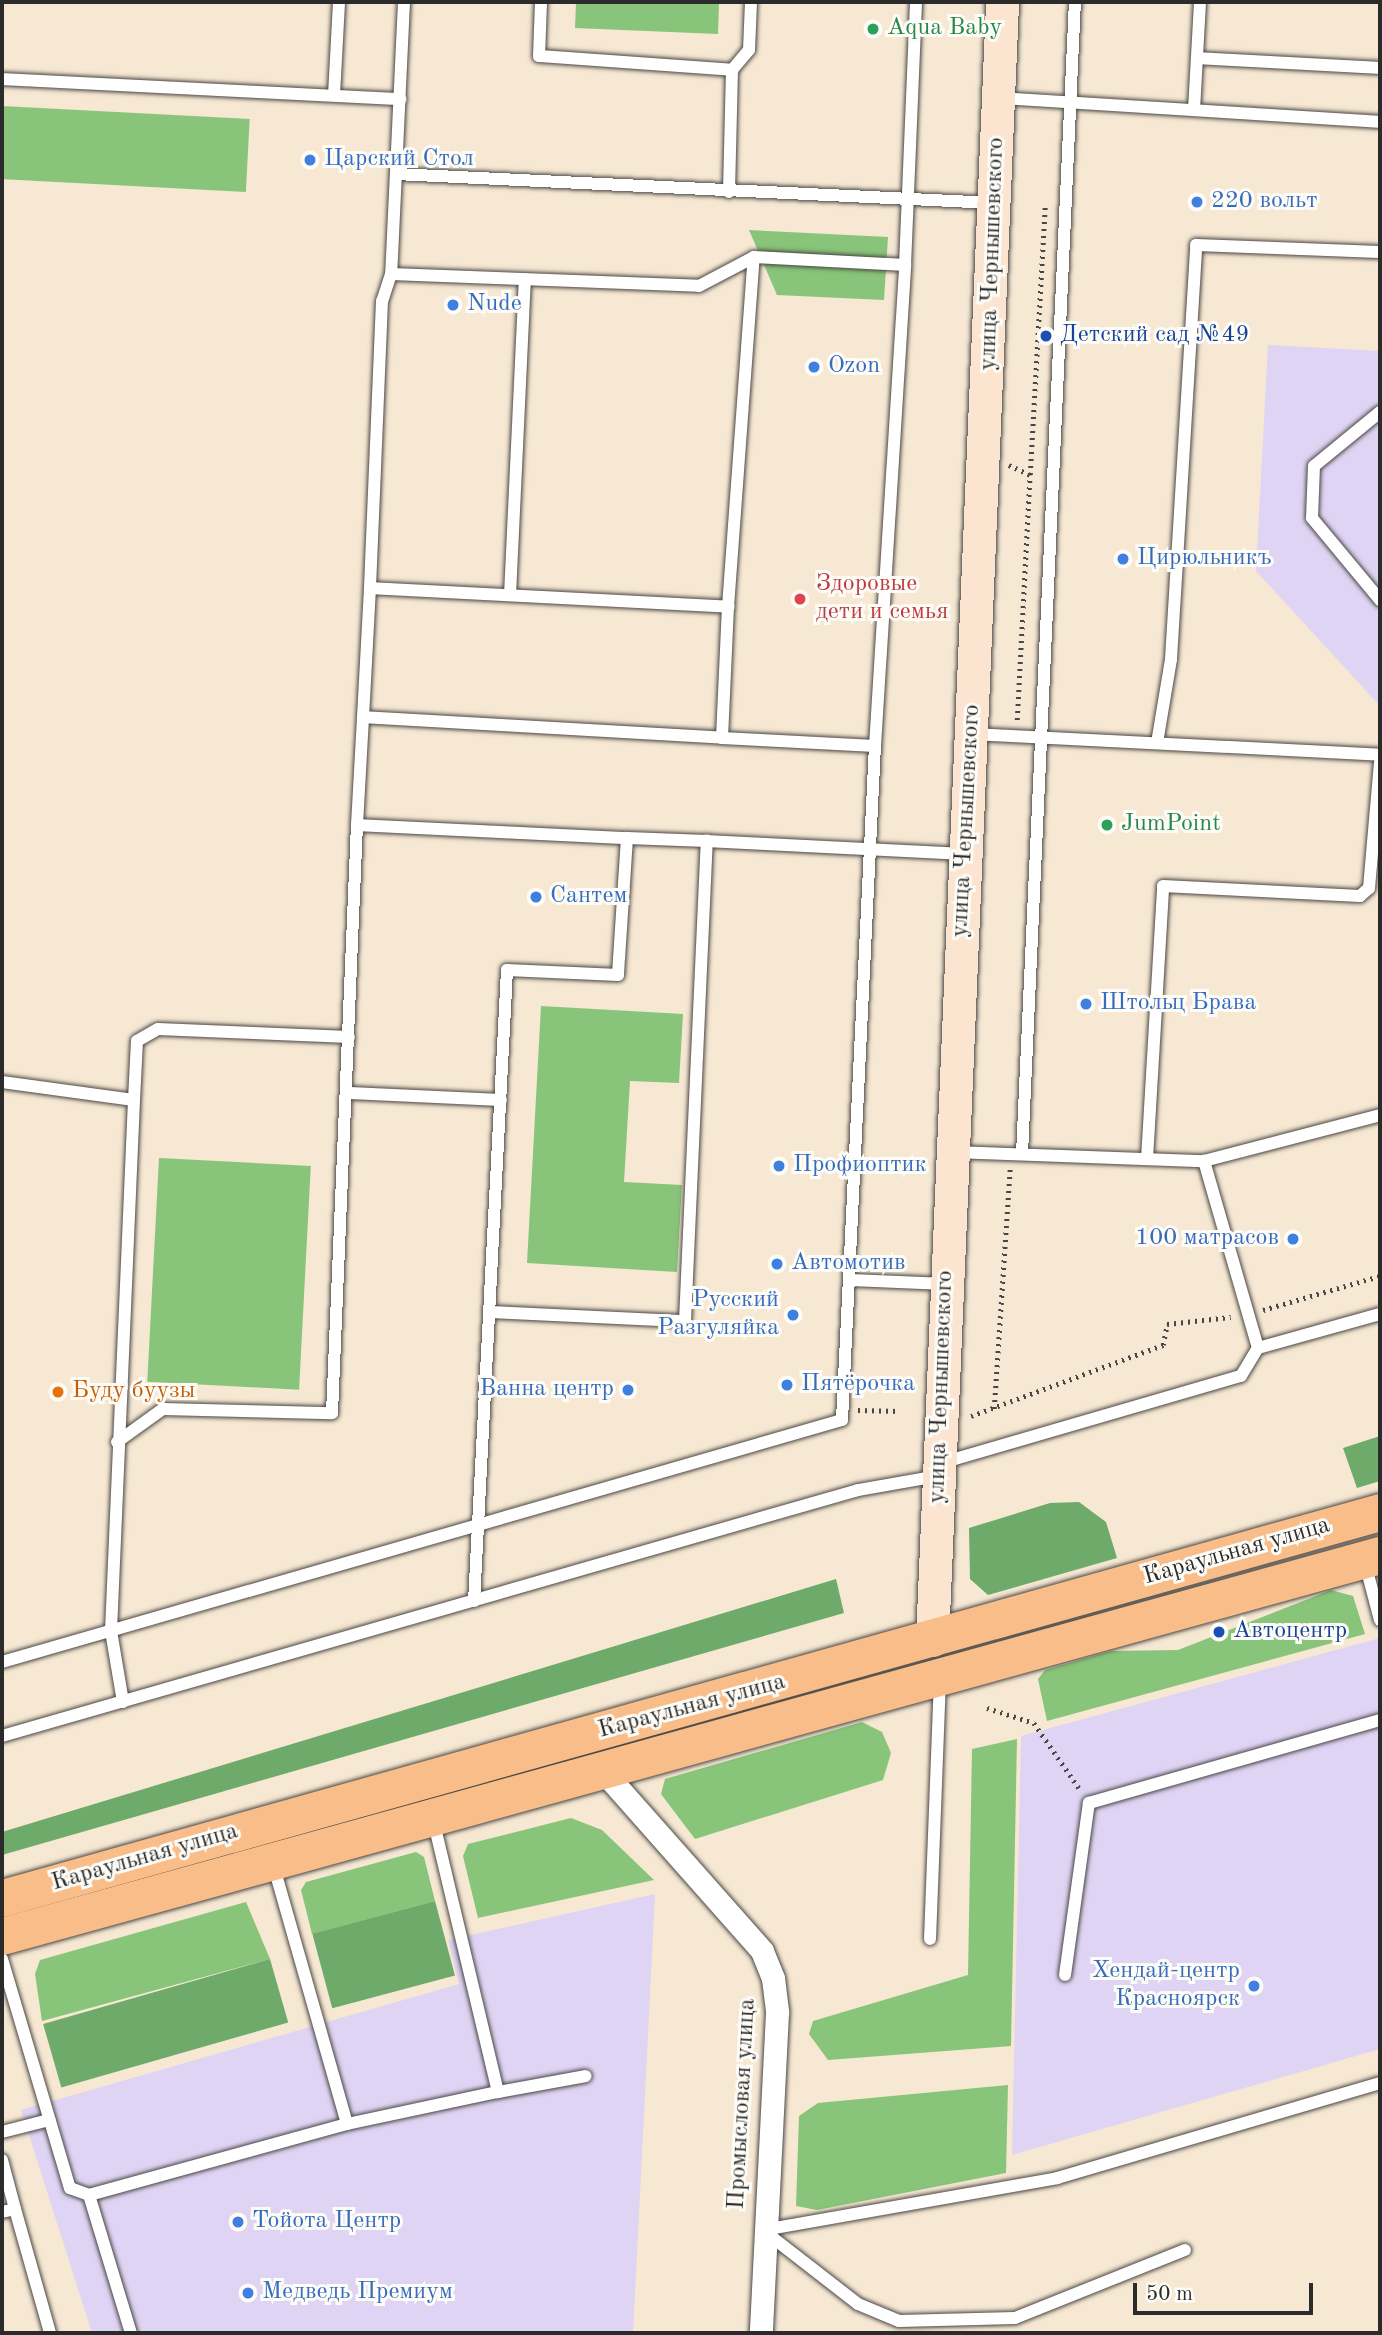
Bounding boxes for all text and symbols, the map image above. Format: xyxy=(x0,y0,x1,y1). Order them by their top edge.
place label: Aqua Baby xyxy=(887,15,1002,43)
marker: Aqua Baby xyxy=(865,21,881,37)
street label: улица Чернышевского xyxy=(975,137,1011,371)
place label: Царский Стол xyxy=(324,146,474,174)
marker: Царский Стол xyxy=(302,152,318,168)
place label: 220 вольт xyxy=(1211,188,1318,216)
marker: 220 вольт xyxy=(1189,194,1205,210)
place label: Nude xyxy=(467,291,522,319)
marker: Nude xyxy=(445,297,461,313)
place label: Детский сад №49 xyxy=(1060,322,1249,350)
marker: Детский сад №49 xyxy=(1038,328,1054,344)
place label: Ozon xyxy=(828,353,880,381)
marker: Ozon xyxy=(806,359,822,375)
place label: Цирюльникъ xyxy=(1137,545,1272,573)
marker: Цирюльникъ xyxy=(1115,551,1131,567)
place label: Здоровые дети и семья xyxy=(816,571,948,627)
marker: Здоровые дети и семья xyxy=(790,589,810,609)
street label: улица Чернышевского xyxy=(947,704,987,938)
place label: JumPoint xyxy=(1121,811,1221,839)
marker: JumPoint xyxy=(1099,817,1115,833)
place label: Сантем xyxy=(550,883,627,911)
marker: Сантем xyxy=(528,889,544,905)
place label: Штольц Брава xyxy=(1100,990,1256,1018)
marker: Штольц Брава xyxy=(1078,996,1094,1012)
place label: Профиоптик xyxy=(793,1152,926,1180)
marker: Профиоптик xyxy=(771,1158,787,1174)
place label: 100 матрасов xyxy=(1135,1225,1279,1253)
marker: 100 матрасов xyxy=(1285,1231,1301,1247)
place label: Автомотив xyxy=(791,1250,906,1278)
marker: Автомотив xyxy=(769,1256,785,1272)
street label: улица Чернышевского xyxy=(924,1270,960,1504)
place label: Русский Разгуляйка xyxy=(657,1287,779,1343)
marker: Русский Разгуляйка xyxy=(785,1307,801,1323)
place label: Пятёрочка xyxy=(801,1371,915,1399)
place label: Ванна центр xyxy=(480,1376,614,1404)
marker: Пятёрочка xyxy=(779,1377,795,1393)
place label: Буду буузы xyxy=(72,1378,195,1406)
marker: Ванна центр xyxy=(620,1382,636,1398)
marker: Буду буузы xyxy=(50,1384,66,1400)
street label: Караульная улица xyxy=(1140,1512,1334,1592)
place label: Автоцентр xyxy=(1233,1618,1347,1646)
marker: Автоцентр xyxy=(1211,1624,1227,1640)
street label: Караульная улица xyxy=(595,1668,789,1746)
street label: Караульная улица xyxy=(48,1818,242,1898)
place label: Хендай-центр Красноярск xyxy=(1092,1958,1240,2014)
marker: Хендай-центр Красноярск xyxy=(1246,1978,1262,1994)
street label: Промысловая улица xyxy=(723,1998,763,2210)
place label: Тойота Центр xyxy=(252,2208,401,2236)
marker: Тойота Центр xyxy=(230,2214,246,2230)
scale bar xyxy=(1137,2268,1317,2312)
place label: Медведь Премиум xyxy=(262,2279,453,2307)
text: 50 m xyxy=(1146,2284,1193,2305)
marker: Медведь Премиум xyxy=(240,2285,256,2301)

